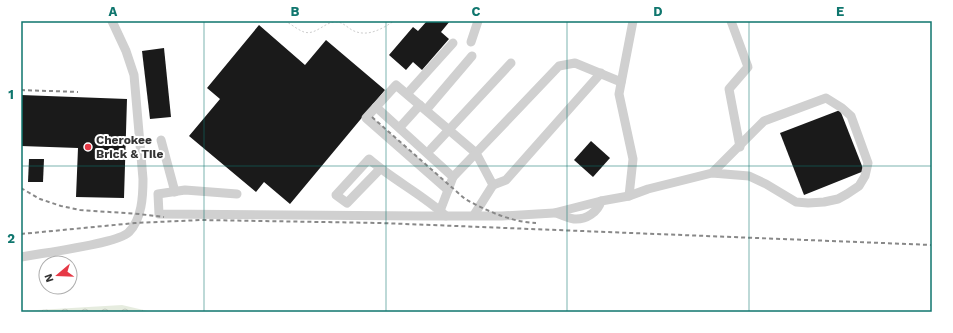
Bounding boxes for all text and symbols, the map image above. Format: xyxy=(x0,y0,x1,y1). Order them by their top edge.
text: A xyxy=(109,4,118,19)
text: B xyxy=(291,4,300,19)
text: C xyxy=(472,4,481,19)
text: D xyxy=(653,4,663,19)
text: E xyxy=(836,4,844,19)
text: 1 xyxy=(8,87,14,102)
place label: Cherokee Brick & Tile xyxy=(96,133,163,161)
marker: Cherokee Brick & Tile xyxy=(83,142,93,152)
text: 2 xyxy=(7,231,15,246)
north arrow xyxy=(38,255,78,295)
text: N xyxy=(42,272,56,284)

